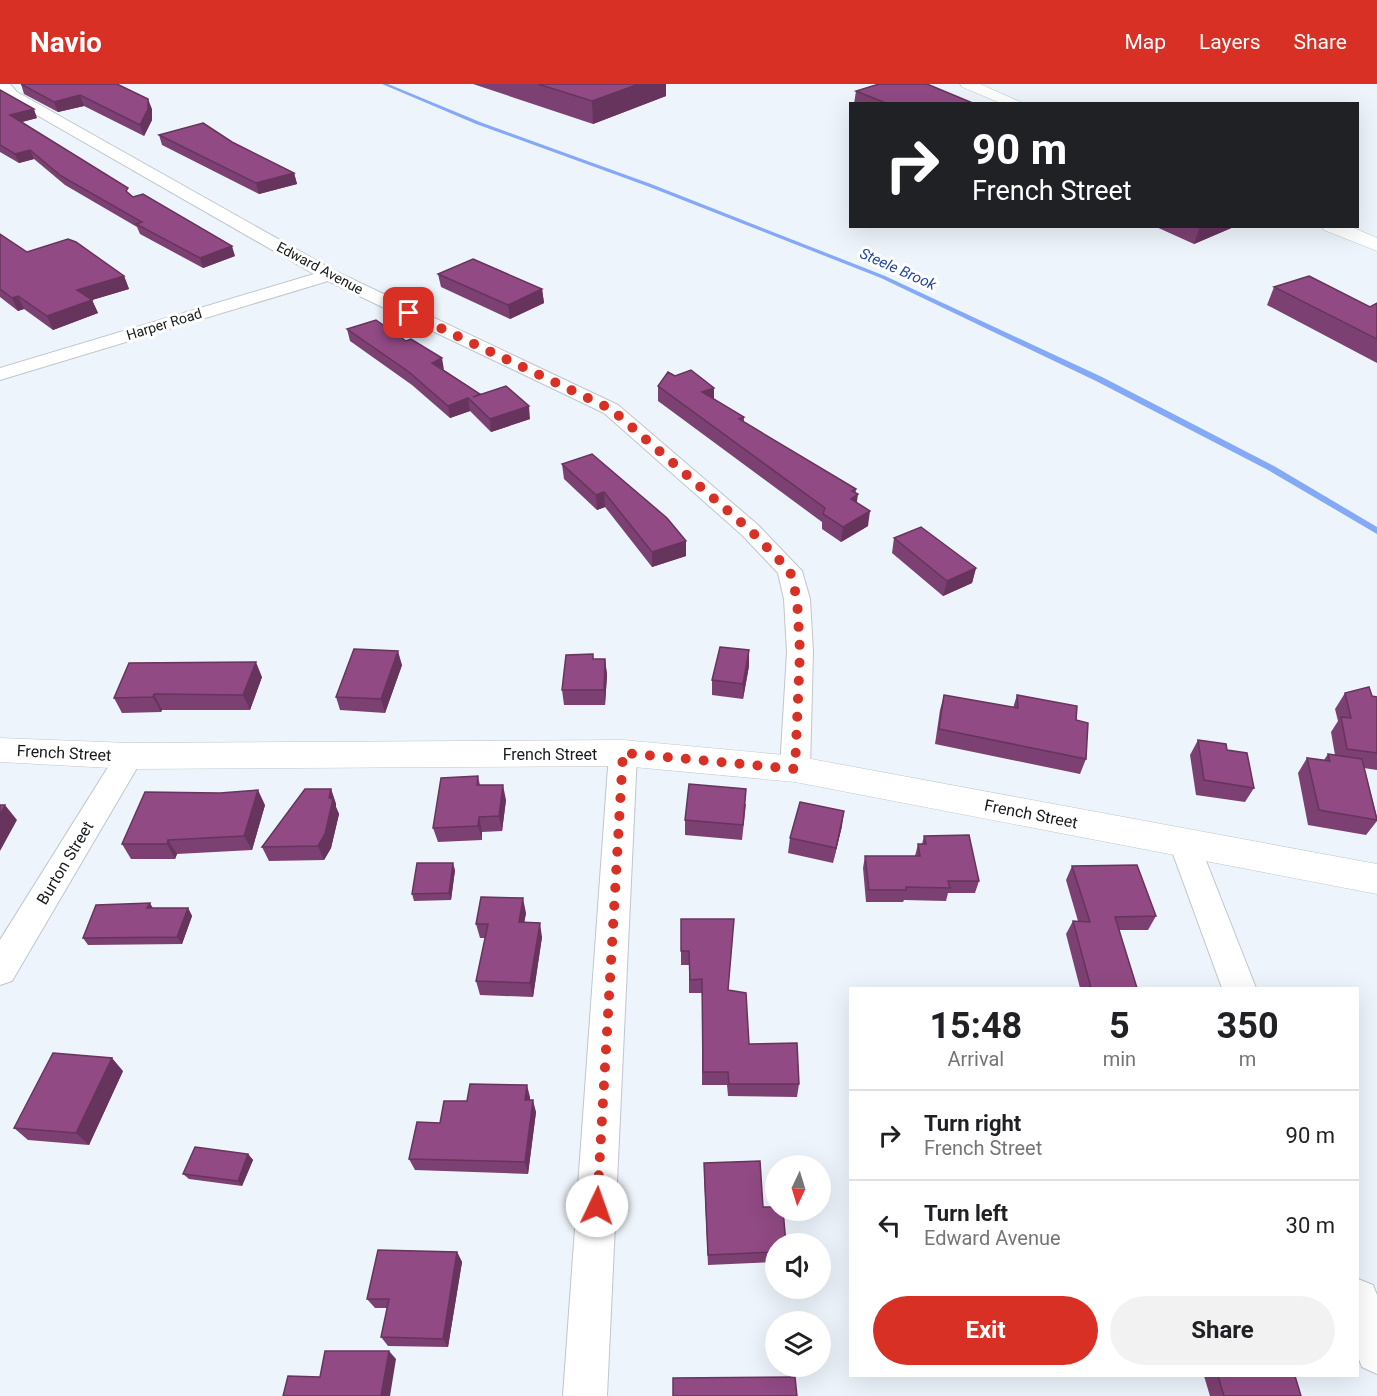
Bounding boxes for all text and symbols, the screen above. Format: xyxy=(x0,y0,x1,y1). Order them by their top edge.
text: Navio xyxy=(30,26,102,59)
text: Map xyxy=(1124,30,1166,54)
text: Layers xyxy=(1199,30,1260,54)
text: Share xyxy=(1293,30,1347,54)
text: 90 m xyxy=(972,125,1067,174)
icon: right xyxy=(873,126,951,204)
text: French Street xyxy=(972,175,1132,207)
street label: Edward Avenue xyxy=(274,238,366,298)
water label: Steele Brook xyxy=(857,244,939,294)
pin xyxy=(383,287,434,338)
icon: arrive xyxy=(392,296,425,329)
street label: Harper Road xyxy=(124,305,204,343)
street label: French Street xyxy=(16,741,112,765)
street label: French Street xyxy=(503,745,597,764)
street label: French Street xyxy=(983,796,1079,832)
street label: Burton Street xyxy=(33,818,97,908)
text: 15:48 xyxy=(929,1005,1022,1047)
text: 5 xyxy=(1109,1005,1130,1047)
text: 350 xyxy=(1217,1005,1279,1047)
text: Arrival xyxy=(947,1047,1004,1071)
text: min xyxy=(1103,1047,1136,1071)
text: m xyxy=(1239,1047,1256,1071)
text: Turn right xyxy=(924,1111,1021,1136)
icon: right xyxy=(873,1119,906,1152)
text: 90 m xyxy=(1286,1123,1335,1148)
text: French Street xyxy=(924,1136,1042,1160)
north arrow xyxy=(765,1155,831,1221)
map controls xyxy=(765,1155,831,1377)
position arrow xyxy=(565,1174,629,1238)
text: Turn left xyxy=(924,1201,1008,1226)
icon: left xyxy=(873,1209,906,1242)
text: 30 m xyxy=(1286,1213,1335,1238)
text: Edward Avenue xyxy=(924,1226,1061,1250)
button: sound xyxy=(765,1233,831,1299)
button: Exit xyxy=(873,1296,1098,1365)
button: Share xyxy=(1110,1296,1335,1365)
button: layers xyxy=(765,1311,831,1377)

